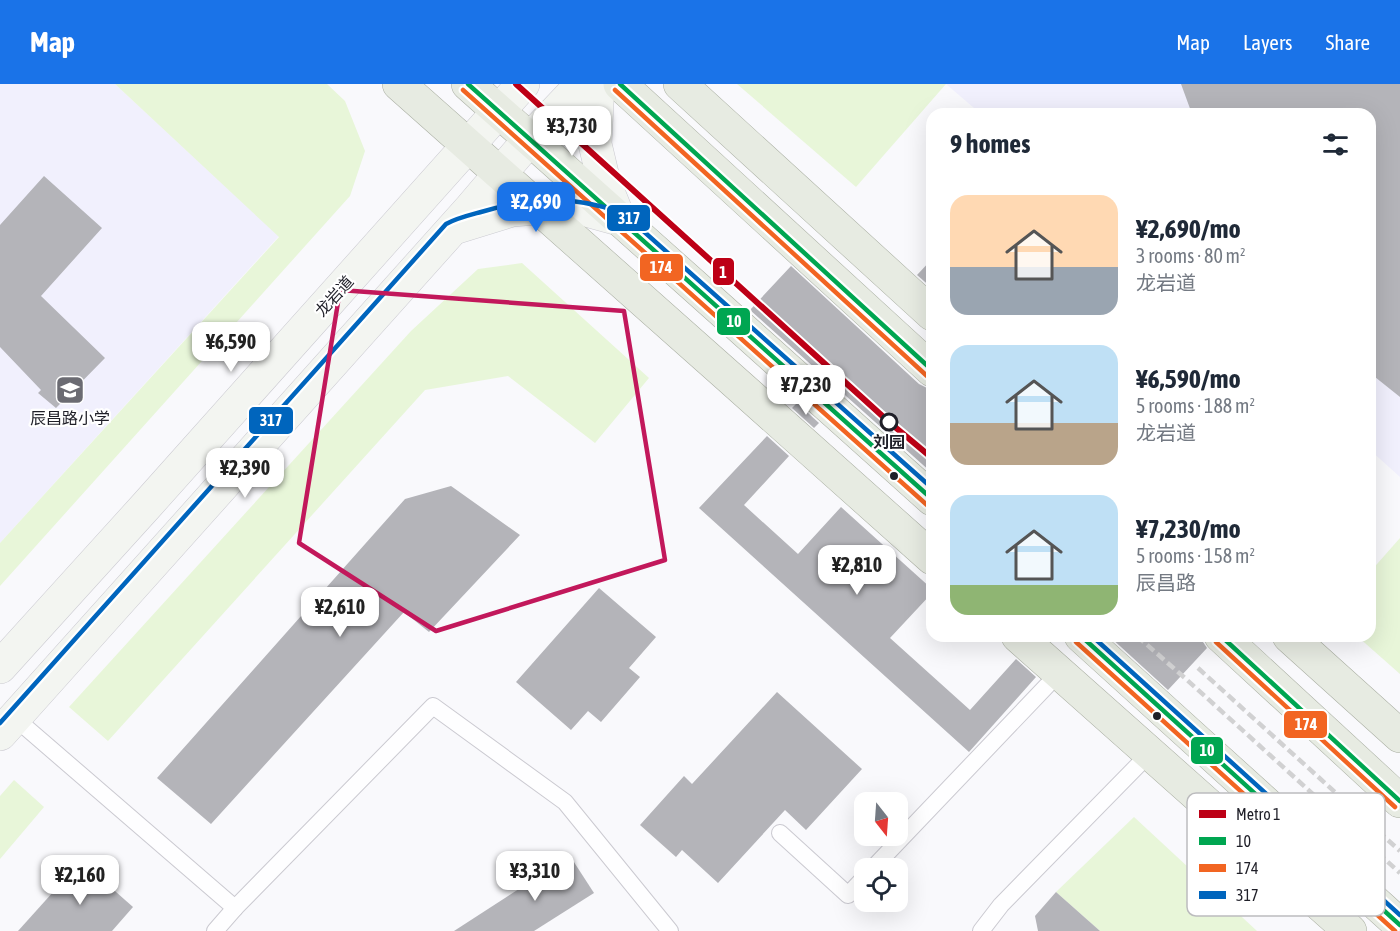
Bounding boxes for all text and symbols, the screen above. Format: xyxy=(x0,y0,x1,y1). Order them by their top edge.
text: Map xyxy=(30,26,75,58)
text: Map xyxy=(1176,30,1210,54)
text: Layers xyxy=(1243,30,1293,54)
text: Share xyxy=(1326,30,1370,54)
pin: ¥3,730 xyxy=(523,106,621,157)
text: ¥3,730 xyxy=(547,114,597,137)
icon: filters xyxy=(1319,128,1352,161)
text: 9 homes xyxy=(950,129,1030,159)
pin: ¥2,690 xyxy=(487,182,585,233)
text: ¥2,690 xyxy=(511,190,561,213)
line badge: 317 xyxy=(606,204,651,232)
text: 317 xyxy=(618,209,640,227)
text: ¥2,690/mo xyxy=(1136,214,1241,244)
icon: home xyxy=(998,219,1070,291)
text: 3 rooms · 80 m² xyxy=(1136,244,1246,267)
line badge: 174 xyxy=(639,253,684,282)
line badge: 1 xyxy=(712,257,735,286)
text: 174 xyxy=(650,258,673,276)
text: 1 xyxy=(719,263,727,281)
text: 龙岩道 xyxy=(1136,271,1196,294)
street label: 龙岩道 xyxy=(311,272,357,320)
line badge: 10 xyxy=(716,307,751,336)
text: 10 xyxy=(726,312,742,330)
pin: ¥6,590 xyxy=(182,322,280,373)
text: ¥6,590 xyxy=(206,330,256,353)
text: ¥6,590/mo xyxy=(1136,364,1241,394)
pin: ¥7,230 xyxy=(757,365,855,416)
icon: home xyxy=(998,369,1070,441)
text: ¥7,230 xyxy=(781,373,831,396)
school or university icon: 辰昌路小学 xyxy=(54,374,86,406)
text: 5 rooms · 188 m² xyxy=(1136,394,1255,417)
line badge: 317 xyxy=(248,406,294,435)
place label: 辰昌路小学 xyxy=(30,409,110,427)
text: 317 xyxy=(260,411,282,429)
marker: 刘园 xyxy=(880,413,898,431)
text: 龙岩道 xyxy=(1136,421,1196,444)
place label: 刘园 xyxy=(873,433,905,451)
pin: ¥2,390 xyxy=(196,448,294,499)
text: ¥2,390 xyxy=(220,456,270,479)
unlabelled marker xyxy=(888,470,900,482)
text: ¥7,230/mo xyxy=(1136,514,1241,544)
icon: home xyxy=(998,519,1070,591)
text: 5 rooms · 158 m² xyxy=(1136,544,1255,567)
pin: ¥2,810 xyxy=(808,545,906,596)
text: ¥2,810 xyxy=(832,553,882,576)
text: 辰昌路 xyxy=(1136,571,1196,594)
pin: ¥2,610 xyxy=(291,587,389,638)
text: ¥2,610 xyxy=(315,595,365,618)
unlabelled marker xyxy=(1151,710,1163,722)
line badge: 174 xyxy=(1283,710,1328,739)
text: 174 xyxy=(1295,715,1318,733)
line badge: 10 xyxy=(1190,736,1224,765)
text: 10 xyxy=(1199,741,1215,759)
north arrow xyxy=(854,792,908,846)
map controls xyxy=(854,792,908,912)
legend xyxy=(1187,793,1385,916)
text: Metro 1 xyxy=(1236,805,1281,823)
text: 10 xyxy=(1236,832,1251,850)
pin: ¥3,310 xyxy=(486,851,584,902)
pin: ¥2,160 xyxy=(31,855,129,906)
button: locate xyxy=(854,858,908,912)
text: ¥3,310 xyxy=(510,859,560,882)
text: 174 xyxy=(1236,859,1259,877)
text: ¥2,160 xyxy=(55,863,105,886)
text: 317 xyxy=(1236,886,1259,904)

